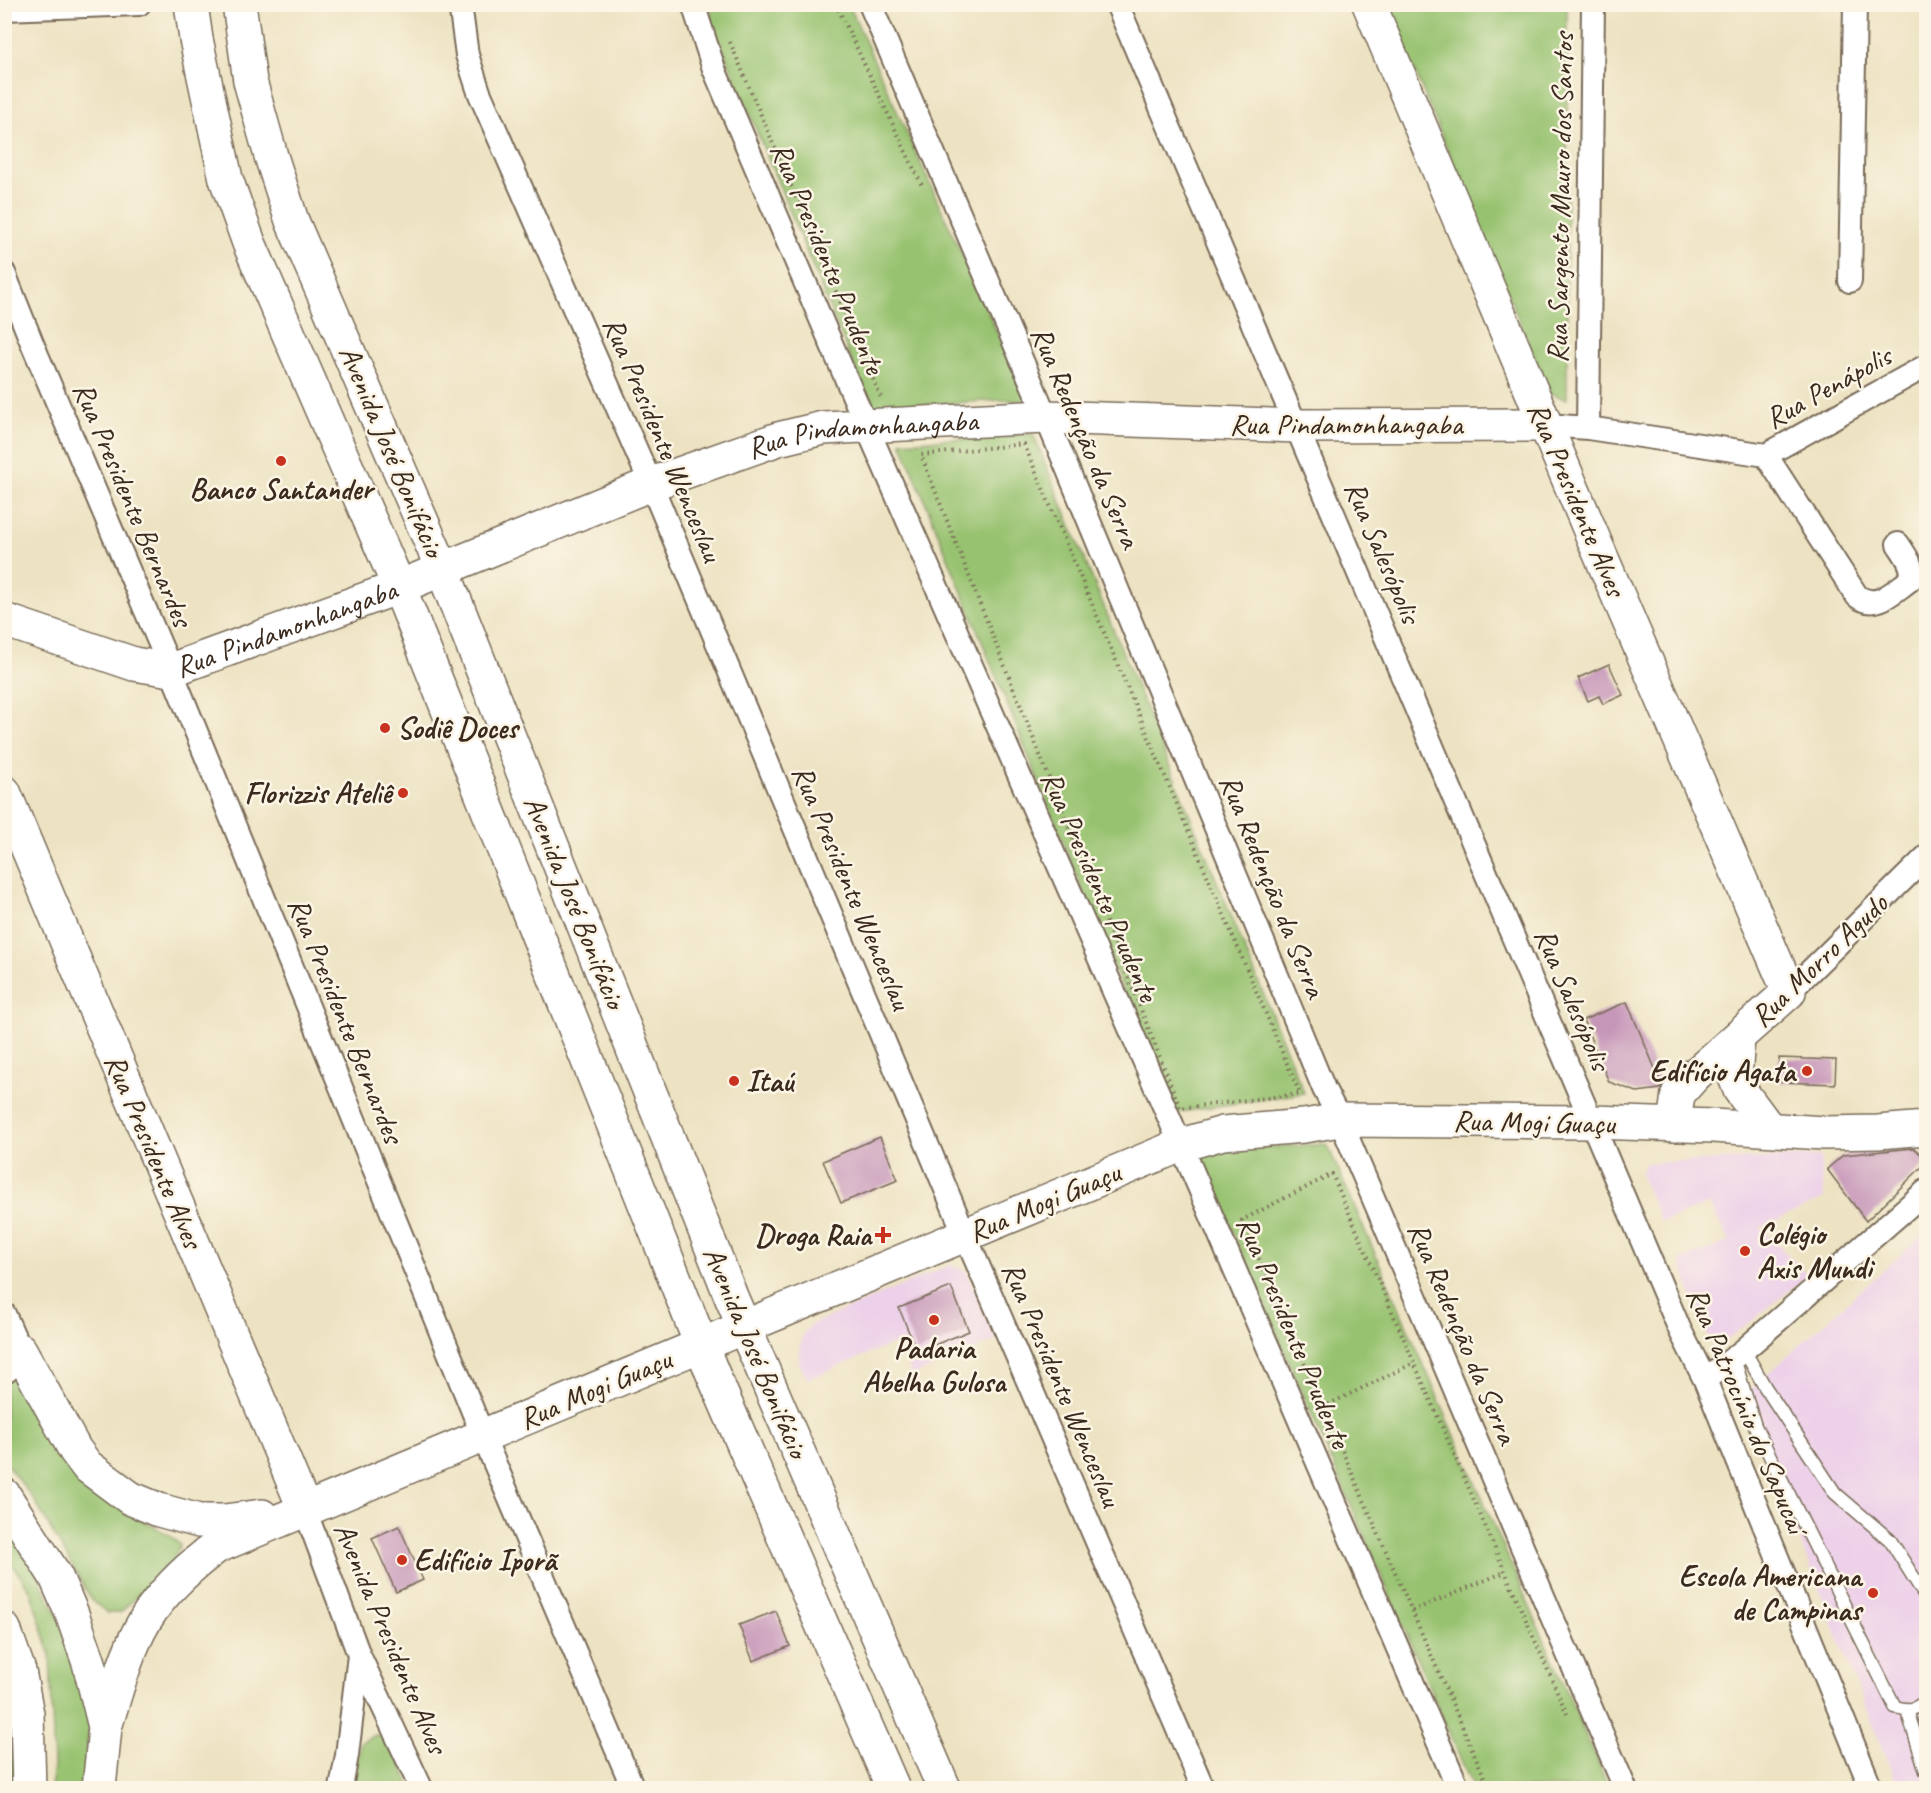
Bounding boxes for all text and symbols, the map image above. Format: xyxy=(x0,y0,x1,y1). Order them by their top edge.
street label: Rua Sargento Mauro dos Santos xyxy=(1538,30,1582,363)
street label: Rua Presidente Prudente xyxy=(762,136,895,382)
street label: Rua Presidente Wenceslau xyxy=(594,311,732,569)
street label: Rua Redenção da Serra xyxy=(1022,320,1151,555)
street label: Rua Penápolis xyxy=(1758,336,1900,437)
street label: Avenida José Bonifácio xyxy=(330,340,455,565)
street label: Rua Presidente Bernardes xyxy=(64,376,203,634)
street label: Rua Presidente Alves xyxy=(1519,396,1636,605)
street label: Rua Pindamonhangaba xyxy=(742,401,981,468)
street label: Rua Pindamonhangaba xyxy=(1230,405,1464,443)
marker: Banco Santander xyxy=(274,454,288,468)
place label: Banco Santander xyxy=(190,470,376,508)
street label: Rua Salesópolis xyxy=(1336,475,1431,631)
street label: Rua Pindamonhangaba xyxy=(170,570,404,686)
place label: Sodiê Doces xyxy=(397,709,521,747)
marker: Sodiê Doces xyxy=(378,721,392,735)
street label: Rua Presidente Wenceslau xyxy=(783,759,921,1017)
street label: Rua Presidente Prudente xyxy=(1032,765,1169,1009)
street label: Rua Redenção da Serra xyxy=(1211,769,1336,1005)
place label: Florizzis Ateliê xyxy=(244,774,395,812)
marker: Florizzis Ateliê xyxy=(396,786,410,800)
street label: Avenida José Bonifácio xyxy=(515,790,636,1017)
street label: Rua Morro Agudo xyxy=(1742,884,1897,1035)
street label: Rua Presidente Bernardes xyxy=(279,892,414,1151)
street label: Rua Salesópolis xyxy=(1526,922,1621,1078)
street label: Rua Presidente Alves xyxy=(96,1048,213,1257)
place label: Edifício Agata xyxy=(1649,1052,1798,1090)
place label: Itaú xyxy=(746,1062,796,1100)
marker: Edifício Agata xyxy=(1800,1064,1814,1078)
marker: Itaú xyxy=(727,1074,741,1088)
street label: Rua Mogi Guaçu xyxy=(1453,1102,1617,1142)
street label: Rua Mogi Guaçu xyxy=(962,1152,1128,1251)
street label: Rua Presidente Prudente xyxy=(1228,1210,1361,1456)
place label: Colégio Axis Mundi xyxy=(1757,1215,1876,1287)
place label: Droga Raia xyxy=(755,1216,874,1254)
street label: Rua Redenção da Serra xyxy=(1399,1216,1528,1451)
marker: Droga Raia xyxy=(876,1228,890,1242)
street label: Avenida José Bonifácio xyxy=(694,1241,819,1466)
marker: Colégio Axis Mundi xyxy=(1738,1244,1752,1258)
street label: Rua Presidente Wenceslau xyxy=(993,1256,1131,1514)
street label: Rua Patrocínio do Sapucaí xyxy=(1678,1281,1818,1545)
marker: Padaria Abelha Gulosa xyxy=(927,1313,941,1327)
place label: Padaria Abelha Gulosa xyxy=(863,1329,1008,1401)
street label: Rua Mogi Guaçu xyxy=(513,1339,679,1438)
street label: Avenida Presidente Alves xyxy=(325,1517,458,1762)
place label: Edifício Iporã xyxy=(414,1541,560,1579)
marker: Edifício Iporã xyxy=(395,1553,409,1567)
place label: Escola Americana de Campinas xyxy=(1679,1557,1864,1629)
marker: Escola Americana de Campinas xyxy=(1866,1586,1880,1600)

